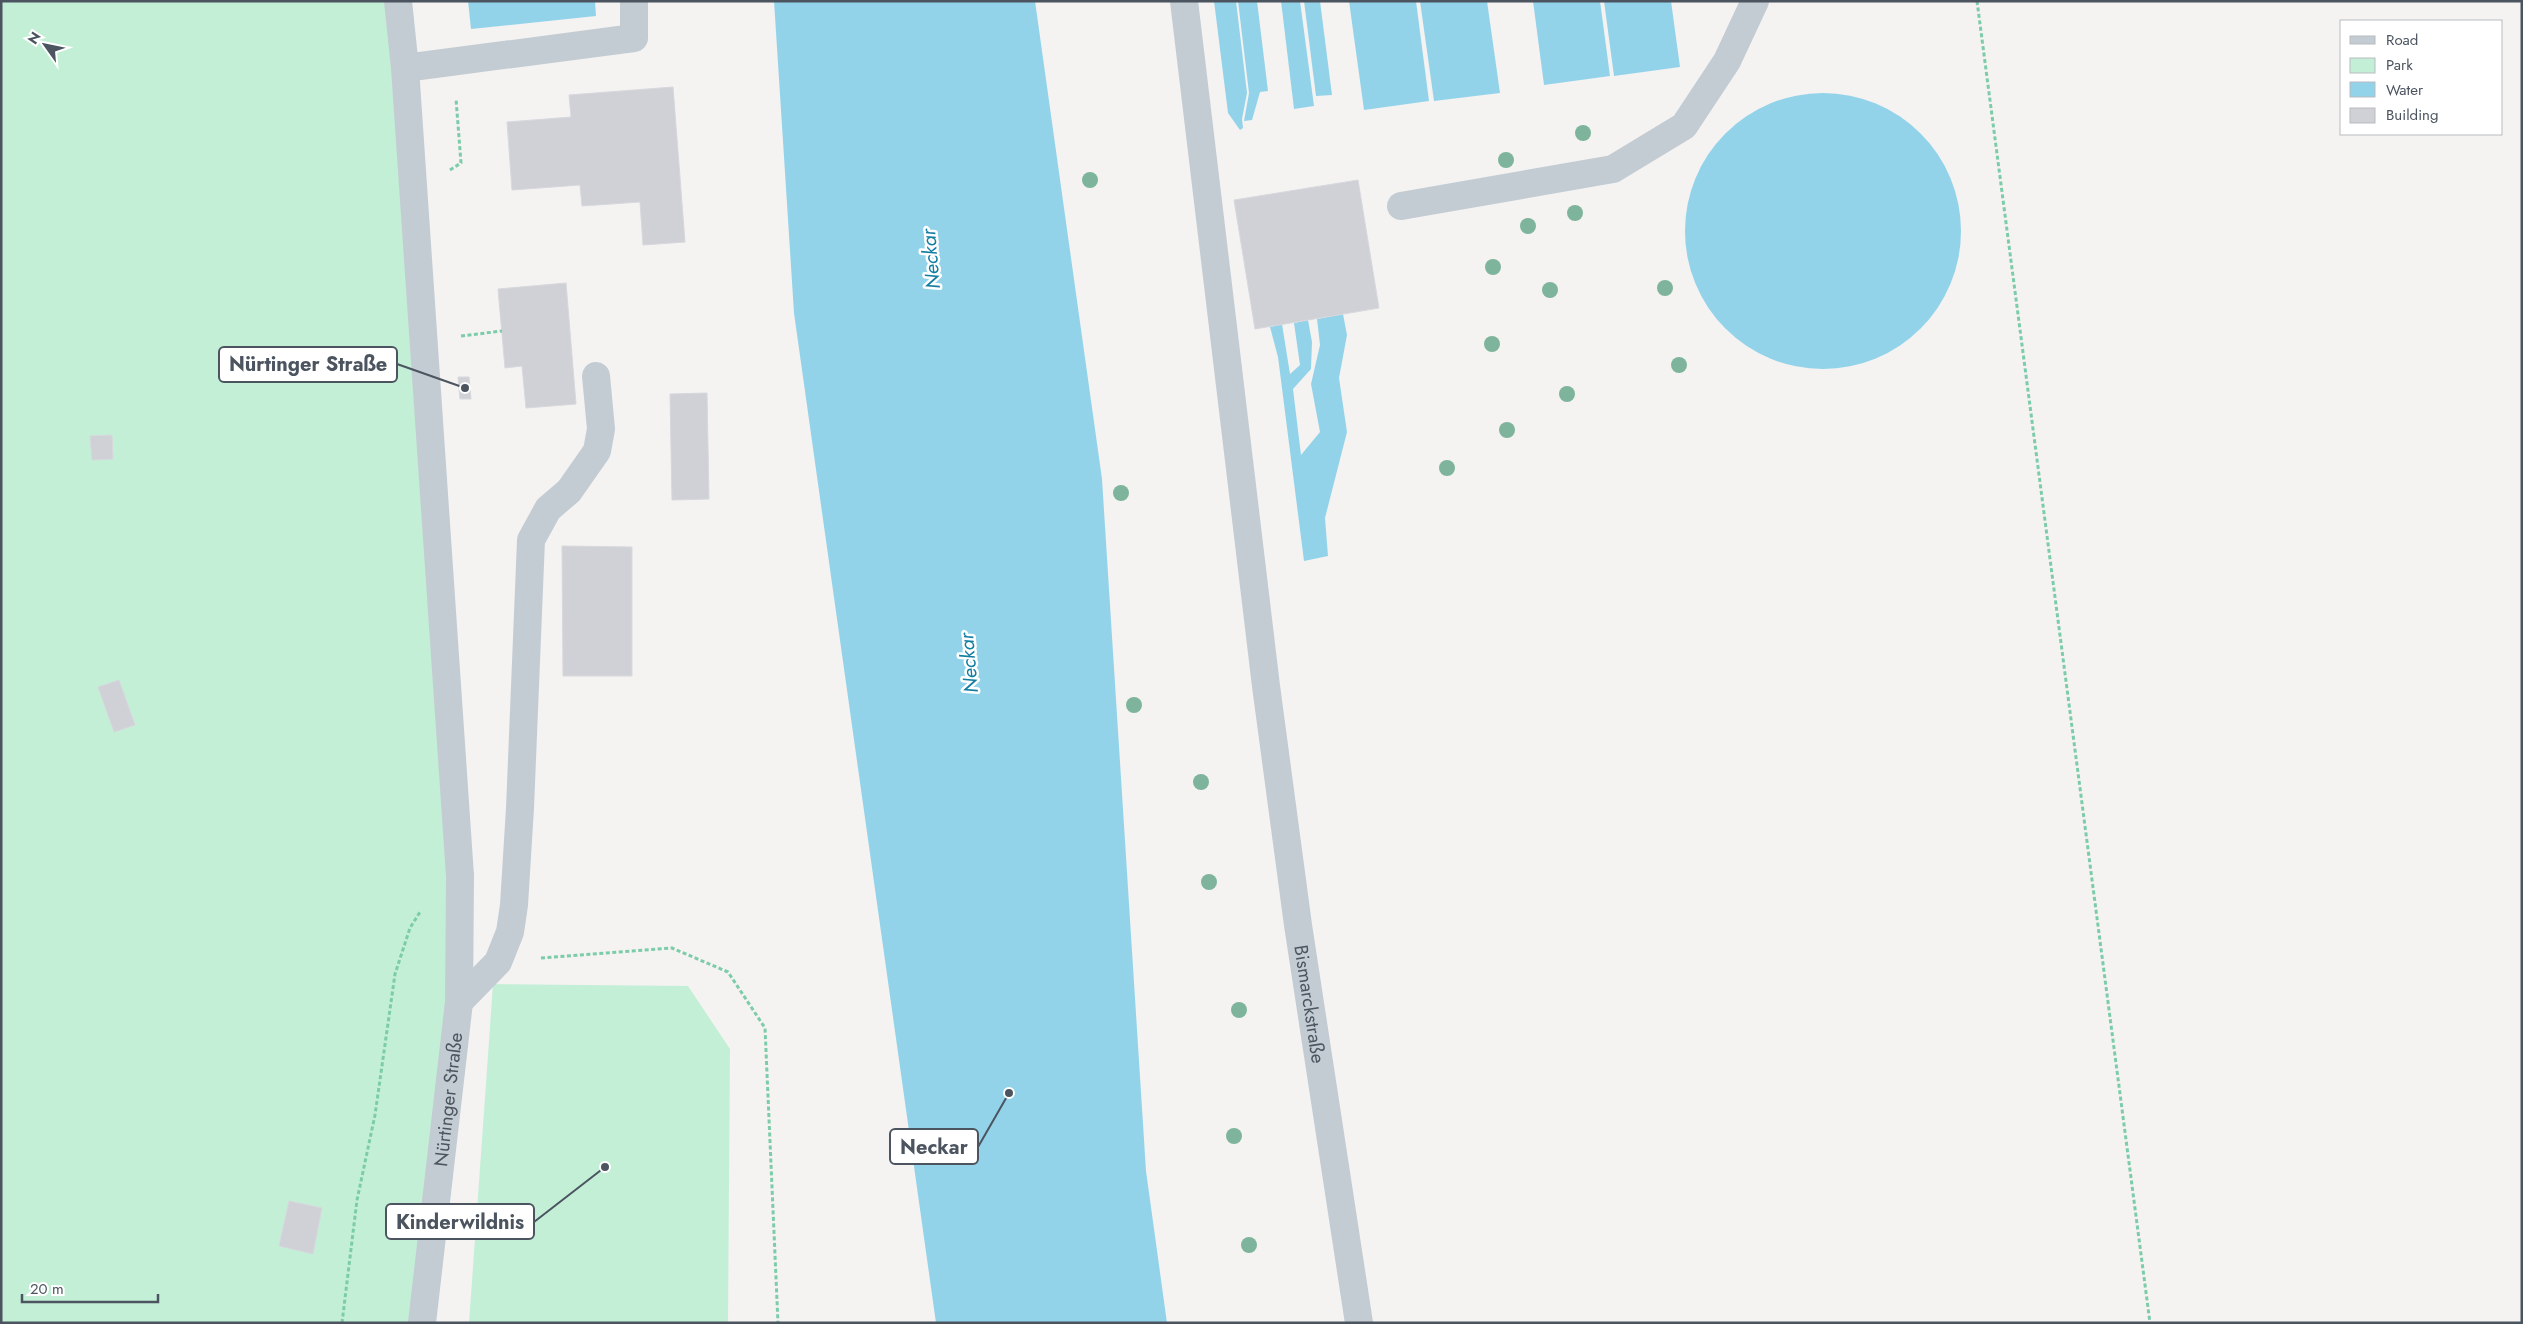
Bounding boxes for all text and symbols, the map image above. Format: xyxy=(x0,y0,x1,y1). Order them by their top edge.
north arrow xyxy=(20,20,70,70)
legend xyxy=(2340,20,2503,135)
text: N xyxy=(23,28,46,48)
text: Road xyxy=(2386,29,2418,51)
text: Park xyxy=(2386,54,2413,76)
text: Water xyxy=(2386,79,2424,101)
text: Building xyxy=(2386,104,2438,126)
water label: Neckar xyxy=(914,226,948,290)
callout: Nürtinger Straße xyxy=(219,347,397,382)
text: Nürtinger Straße xyxy=(229,350,387,379)
water label: Neckar xyxy=(952,630,986,694)
street label: Bismarckstraße xyxy=(1288,943,1333,1065)
street label: Nürtinger Straße xyxy=(427,1031,469,1168)
callout: Neckar xyxy=(890,1129,978,1164)
text: Neckar xyxy=(900,1133,969,1162)
callout: Kinderwildnis xyxy=(386,1204,534,1239)
text: Kinderwildnis xyxy=(396,1208,524,1237)
scale bar xyxy=(22,1272,159,1304)
text: 20 m xyxy=(30,1278,64,1300)

